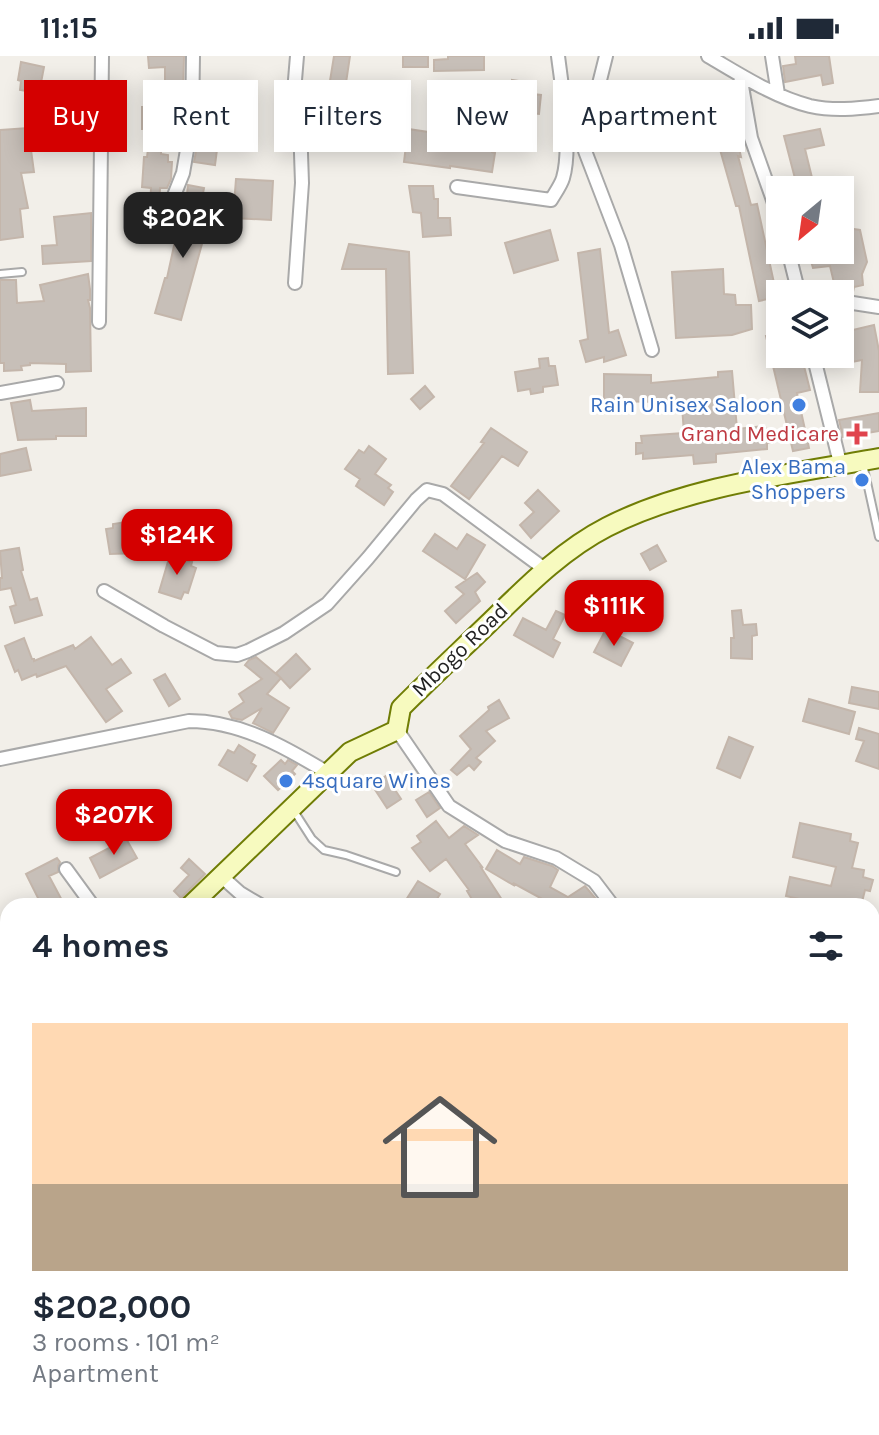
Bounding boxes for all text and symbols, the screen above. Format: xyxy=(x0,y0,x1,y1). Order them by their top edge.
text: 11:15 xyxy=(40,10,98,46)
chip: Buy xyxy=(24,80,127,152)
chip: Rent xyxy=(143,80,258,152)
chip: Filters xyxy=(274,80,411,152)
chip: New xyxy=(427,80,537,152)
chip: Apartment xyxy=(553,80,745,152)
north arrow xyxy=(766,176,854,264)
map controls xyxy=(766,176,854,368)
pin: $202K xyxy=(127,192,239,260)
text: $202K xyxy=(142,202,224,233)
button: layers xyxy=(766,280,854,368)
place label: Rain Unisex Saloon xyxy=(590,392,783,418)
marker: Rain Unisex Saloon xyxy=(790,396,808,414)
place label: Grand Medicare xyxy=(681,421,839,447)
marker: Grand Medicare xyxy=(846,423,868,445)
place label: Alex Bama Shoppers xyxy=(741,454,846,505)
marker: Alex Bama Shoppers xyxy=(853,471,871,489)
pin: $124K xyxy=(121,509,233,577)
text: $124K xyxy=(139,519,215,550)
pin: $111K xyxy=(558,580,670,648)
text: $111K xyxy=(583,590,645,621)
street label: Mbogo Road xyxy=(406,598,514,702)
place label: 4square Wines xyxy=(302,768,451,794)
marker: 4square Wines xyxy=(277,772,295,790)
pin: $207K xyxy=(58,789,170,857)
text: $207K xyxy=(74,799,154,830)
icon: filters xyxy=(804,924,848,968)
text: 4 homes xyxy=(32,926,169,966)
icon: home xyxy=(368,1075,512,1219)
text: $202,000 xyxy=(32,1287,191,1327)
text: 3 rooms · 101 m² xyxy=(32,1327,220,1358)
text: Apartment xyxy=(32,1358,159,1389)

